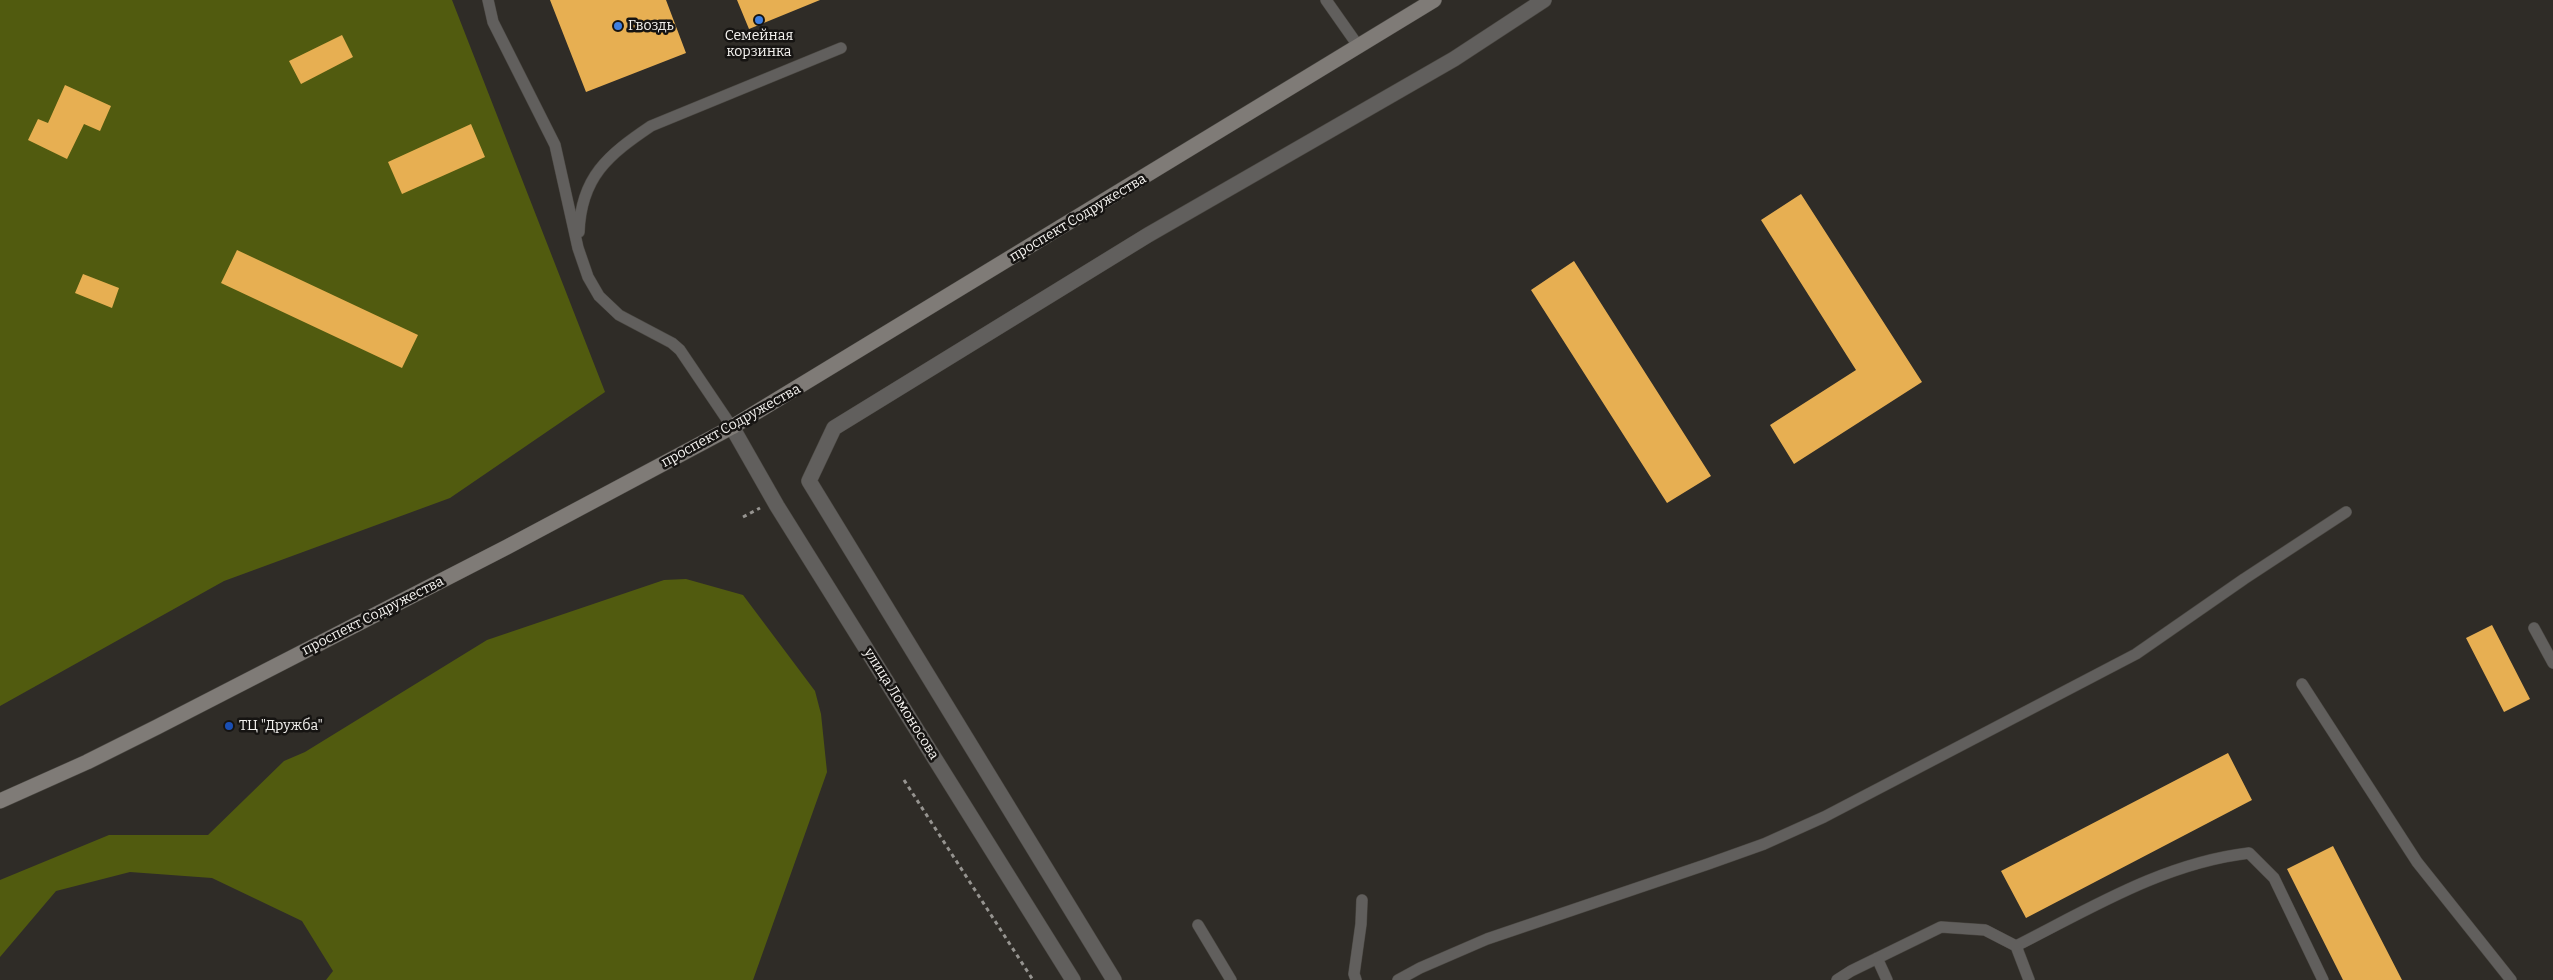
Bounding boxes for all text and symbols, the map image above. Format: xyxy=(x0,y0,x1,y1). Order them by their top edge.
marker: Семейная корзинка xyxy=(753,14,765,26)
place label: Гвоздь xyxy=(628,18,674,34)
marker: Гвоздь xyxy=(612,20,624,32)
place label: Семейная корзинка xyxy=(725,28,793,60)
street label: проспект Содружества xyxy=(1007,170,1149,266)
street label: проспект Содружества xyxy=(658,381,804,471)
street label: проспект Содружества xyxy=(299,573,447,659)
street label: улица Ломоносова xyxy=(860,645,942,763)
place label: ТЦ "Дружба" xyxy=(239,718,323,734)
marker: ТЦ "Дружба" xyxy=(223,720,235,732)

